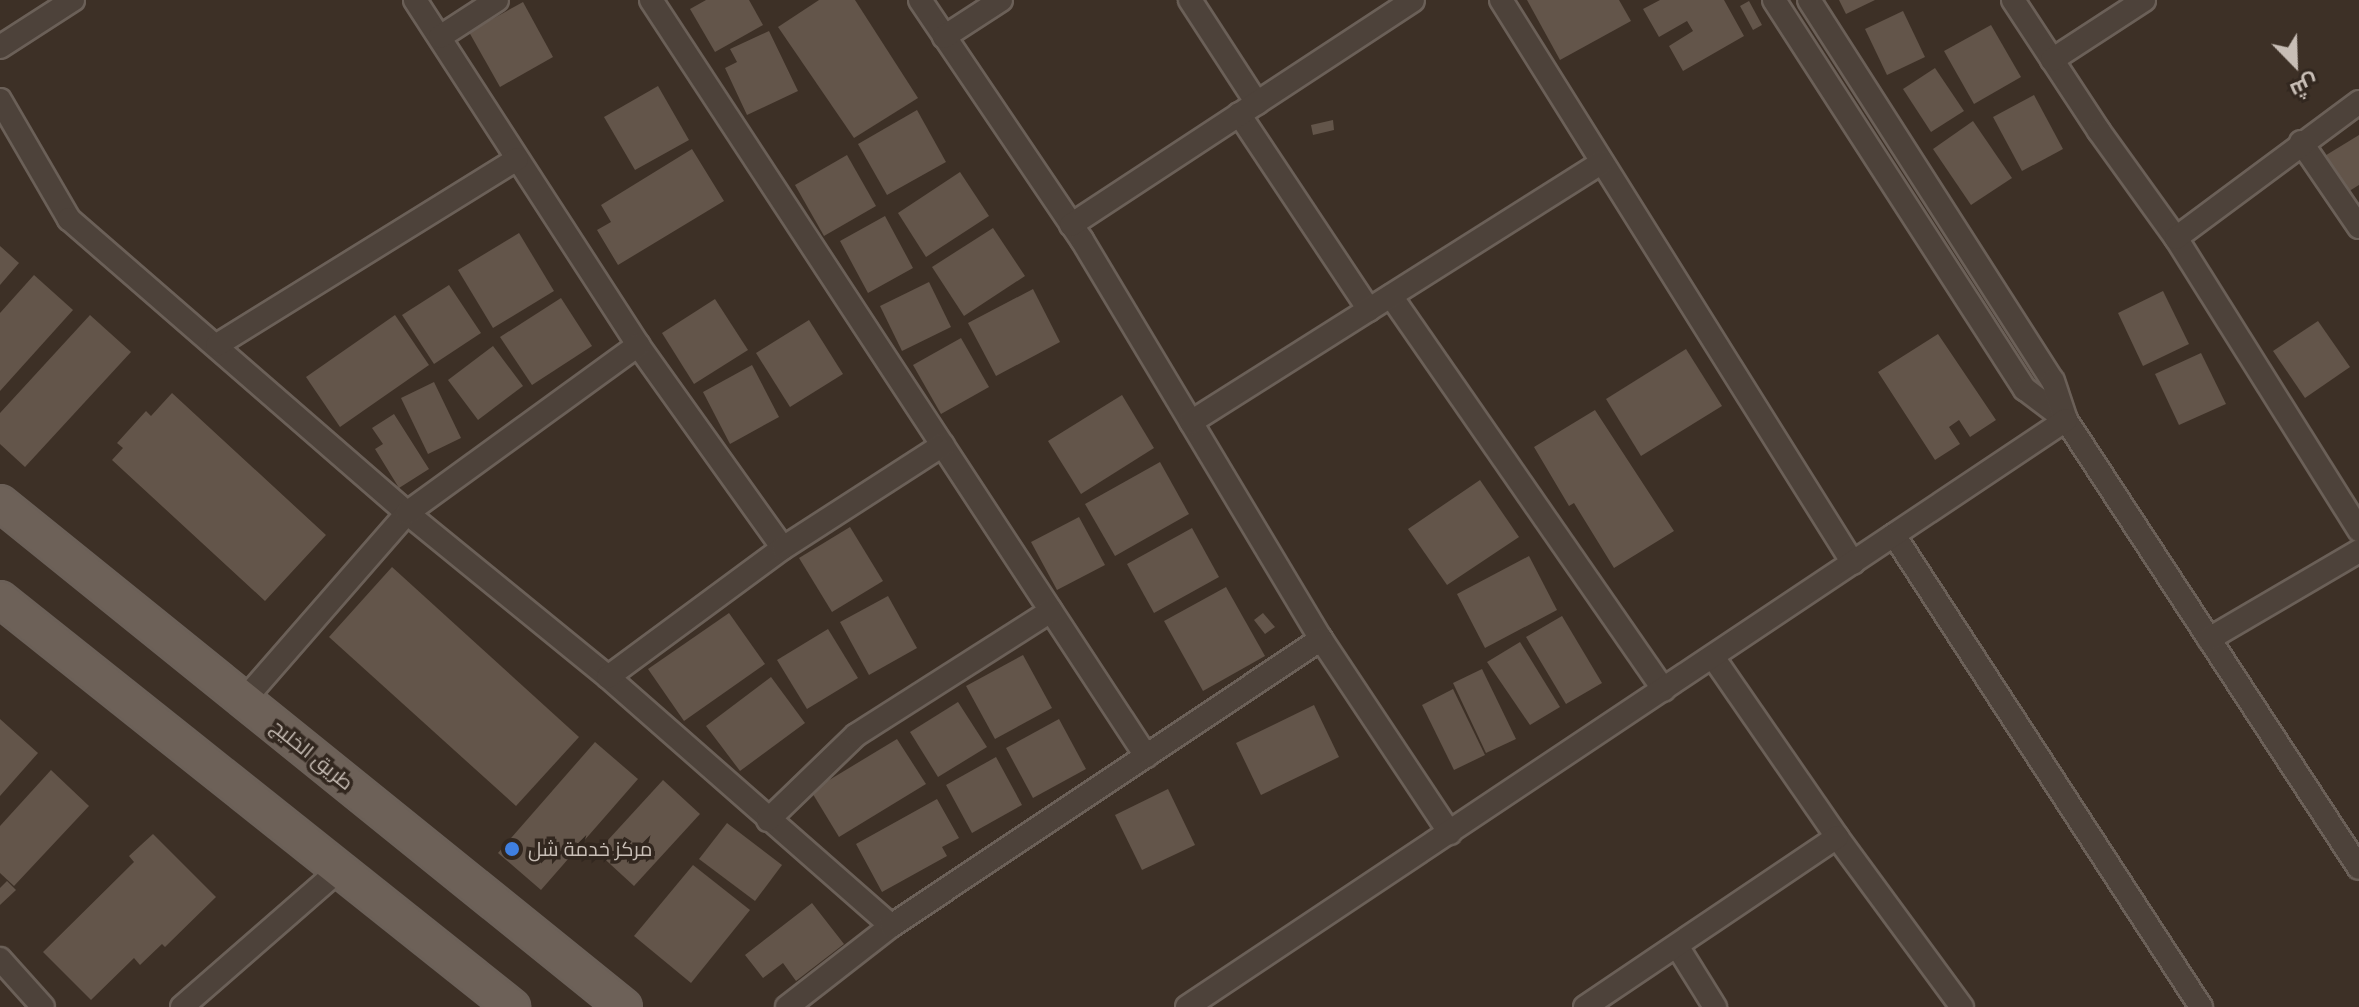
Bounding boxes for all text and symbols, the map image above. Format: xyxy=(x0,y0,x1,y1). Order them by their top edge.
north arrow xyxy=(2255,24,2335,104)
text: ش xyxy=(2286,67,2323,105)
street label: طريق الخليج xyxy=(266,715,358,795)
place label: مركز خدمة شل xyxy=(528,837,652,861)
marker: مركز خدمة شل xyxy=(503,840,521,858)

